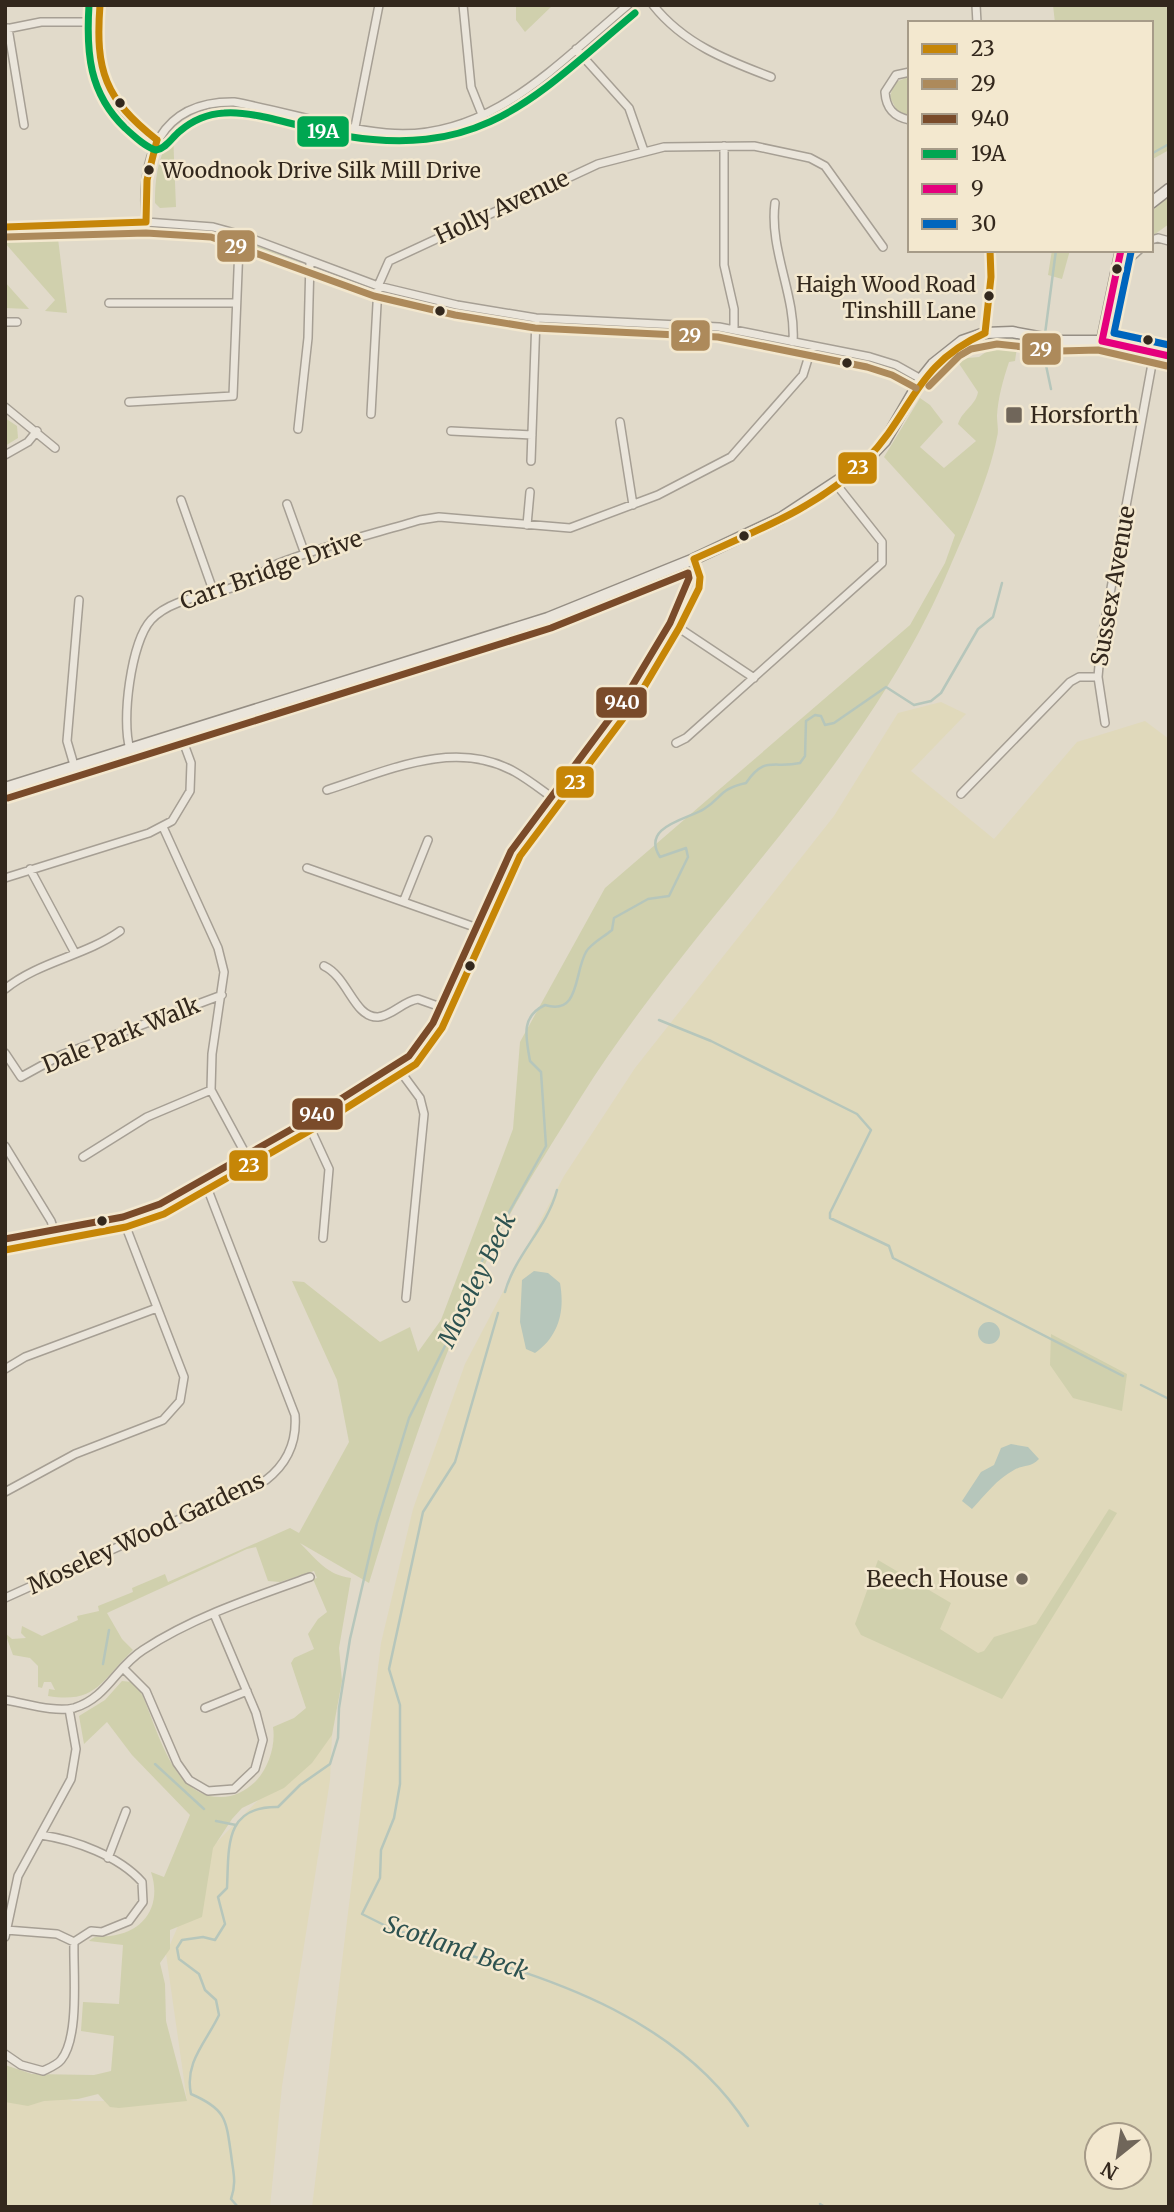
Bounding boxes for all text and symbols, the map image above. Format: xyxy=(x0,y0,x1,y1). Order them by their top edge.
legend xyxy=(908,21,1153,252)
text: 23 xyxy=(971,35,995,62)
text: 29 xyxy=(971,70,996,97)
unlabelled marker xyxy=(113,96,127,110)
text: 940 xyxy=(971,105,1009,132)
line badge: 19A xyxy=(296,115,350,148)
text: 19A xyxy=(307,119,340,143)
text: 19A xyxy=(971,140,1006,167)
place label: Woodnook Drive Silk Mill Drive xyxy=(161,157,481,184)
marker: Woodnook Drive Silk Mill Drive xyxy=(142,163,156,177)
street label: Holly Avenue xyxy=(430,163,573,250)
text: 9 xyxy=(971,175,984,202)
text: 30 xyxy=(971,210,996,237)
line badge: 29 xyxy=(216,229,256,263)
text: 29 xyxy=(225,234,247,258)
unlabelled marker xyxy=(1110,262,1124,276)
place label: Haigh Wood Road Tinshill Lane xyxy=(796,271,976,324)
marker: Haigh Wood Road Tinshill Lane xyxy=(982,289,996,303)
unlabelled marker xyxy=(433,304,447,318)
line badge: 29 xyxy=(670,319,711,352)
text: 29 xyxy=(679,323,701,347)
line badge: 29 xyxy=(1021,332,1062,366)
unlabelled marker xyxy=(1141,333,1155,347)
text: 29 xyxy=(1030,337,1052,361)
unlabelled marker xyxy=(840,356,854,370)
place label: Horsforth xyxy=(1030,400,1139,429)
marker: Horsforth xyxy=(1004,405,1024,425)
line badge: 23 xyxy=(837,451,878,485)
text: 23 xyxy=(847,455,869,479)
street label: Sussex Avenue xyxy=(1084,504,1141,668)
street label: Carr Bridge Drive xyxy=(176,523,366,616)
unlabelled marker xyxy=(737,529,751,543)
line badge: 940 xyxy=(595,686,648,719)
text: 940 xyxy=(604,690,640,714)
line badge: 23 xyxy=(555,765,595,799)
text: 23 xyxy=(564,770,586,794)
unlabelled marker xyxy=(463,959,477,973)
street label: Dale Park Walk xyxy=(38,990,204,1079)
line badge: 940 xyxy=(291,1097,344,1131)
text: 940 xyxy=(299,1102,335,1126)
line badge: 23 xyxy=(228,1149,269,1182)
text: 23 xyxy=(238,1153,260,1177)
water label: Moseley Beck xyxy=(430,1207,522,1353)
unlabelled marker xyxy=(95,1214,109,1228)
street label: Moseley Wood Gardens xyxy=(23,1465,269,1600)
place label: Beech House xyxy=(866,1564,1008,1593)
marker: Beech House xyxy=(1014,1571,1030,1587)
water label: Scotland Beck xyxy=(380,1908,532,1987)
north arrow xyxy=(1083,2121,1153,2191)
text: N xyxy=(1097,2157,1122,2185)

